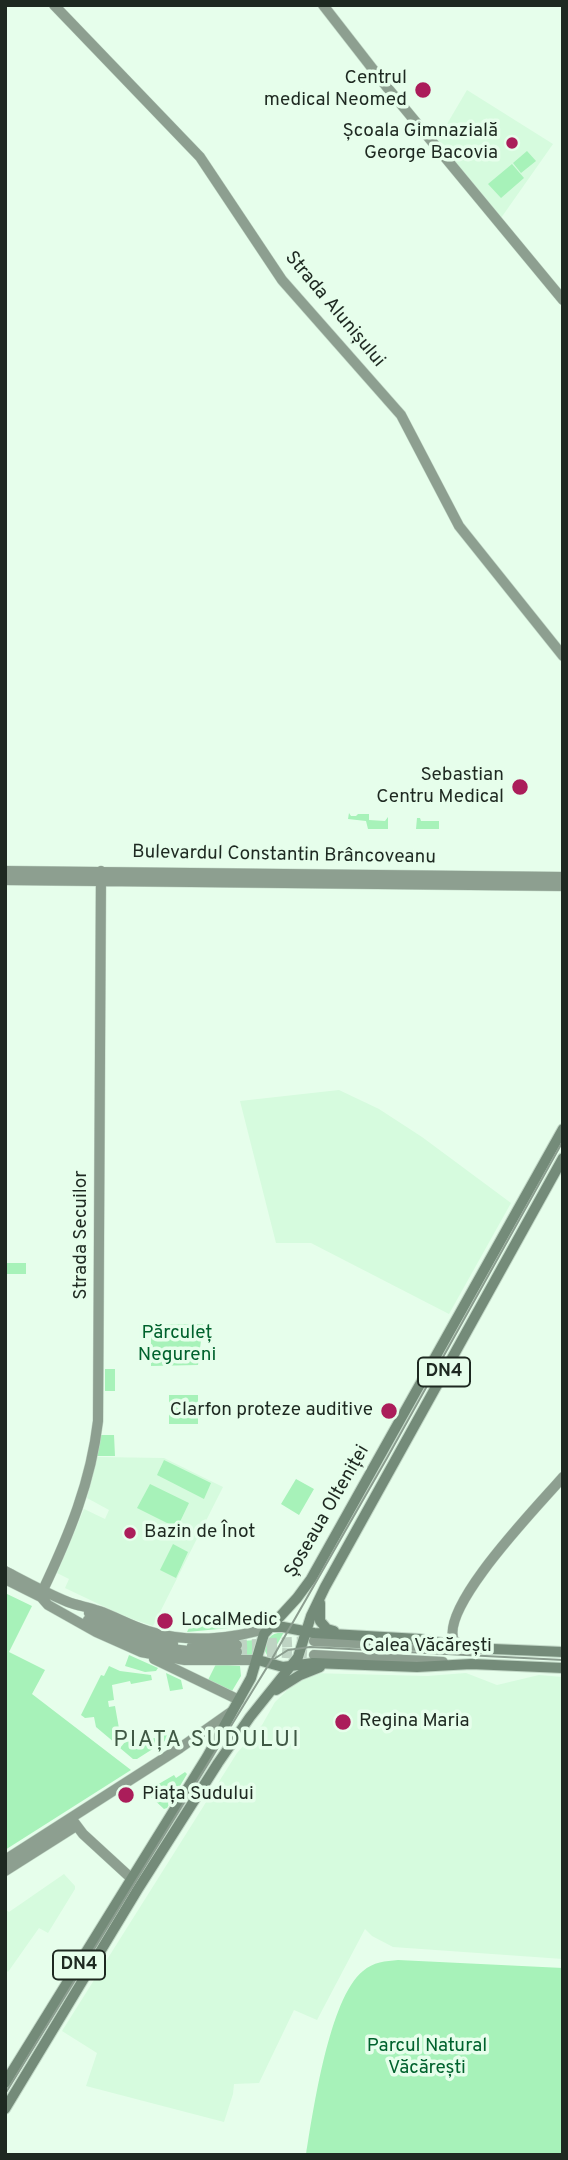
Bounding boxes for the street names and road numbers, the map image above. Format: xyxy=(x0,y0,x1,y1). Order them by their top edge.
street label: Strada Alunișului xyxy=(279,247,389,373)
street label: Bulevardul Constantin Brâncoveanu xyxy=(132,842,436,870)
street label: Strada Secuilor xyxy=(71,1170,93,1300)
road number: DN4 xyxy=(418,1358,470,1386)
street label: Șoseaua Olteniței xyxy=(281,1442,375,1582)
street label: Calea Văcărești xyxy=(362,1636,492,1658)
road number: DN4 xyxy=(53,1951,105,1980)

